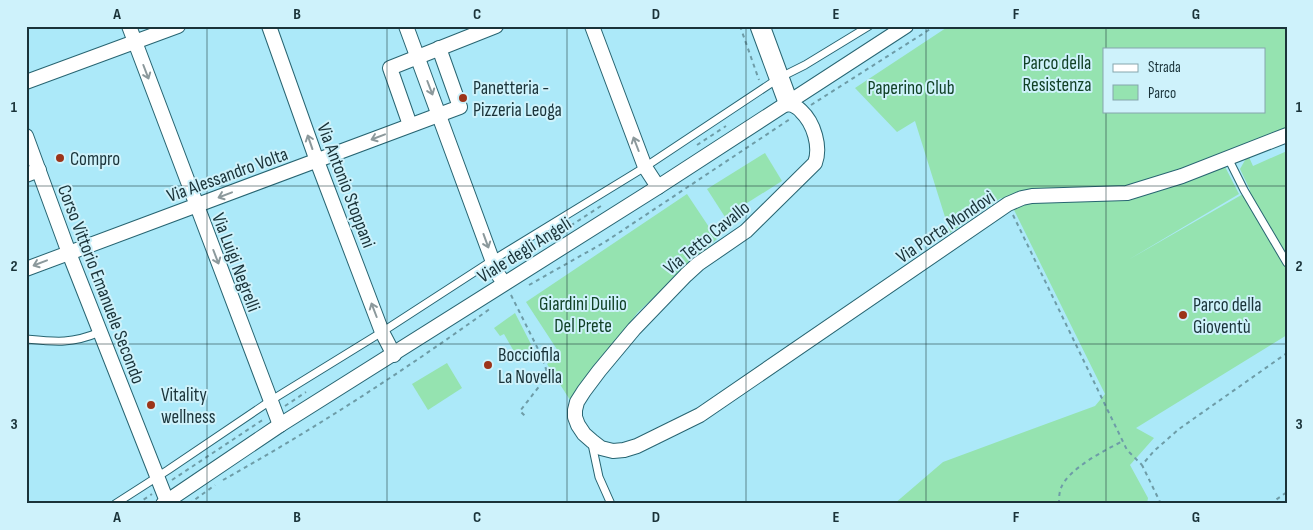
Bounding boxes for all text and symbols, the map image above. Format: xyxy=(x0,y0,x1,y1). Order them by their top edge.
text: A xyxy=(112,5,121,24)
text: B xyxy=(293,5,301,24)
text: C xyxy=(473,5,481,24)
text: D xyxy=(652,5,660,24)
text: E xyxy=(833,5,840,24)
text: F xyxy=(1013,5,1020,24)
text: G xyxy=(1192,5,1200,24)
legend xyxy=(1103,48,1266,112)
park label: Parco della Resistenza xyxy=(1023,52,1091,97)
text: Strada xyxy=(1148,58,1181,77)
one-way arrow xyxy=(142,64,151,79)
place label: Panetteria - Pizzeria Leoga xyxy=(473,77,562,122)
park label: Paperino Club xyxy=(867,77,955,100)
one-way arrow xyxy=(426,80,435,95)
text: Parco xyxy=(1148,84,1176,103)
marker: Panetteria - Pizzeria Leoga xyxy=(457,92,469,104)
text: 1 xyxy=(11,98,18,117)
text: 1 xyxy=(1296,98,1303,117)
street label: Via Antonio Stoppani xyxy=(311,120,380,251)
one-way arrow xyxy=(370,134,385,143)
one-way arrow xyxy=(305,135,314,150)
one-way arrow xyxy=(631,137,640,152)
street label: Via Alessandro Volta xyxy=(164,143,291,208)
place label: Compro xyxy=(70,148,120,171)
marker: Compro xyxy=(54,152,66,164)
street label: Corso Vittorio Emanuele Secondo xyxy=(52,182,149,387)
street label: Via Porta Mondovì xyxy=(892,186,999,269)
one-way arrow xyxy=(218,191,234,200)
street label: Via Tetto Cavallo xyxy=(659,196,755,280)
street label: Via Luigi Negrelli xyxy=(206,210,265,315)
street label: Viale degli Angeli xyxy=(474,212,576,288)
one-way arrow xyxy=(482,232,491,248)
one-way arrow xyxy=(212,249,221,264)
text: 2 xyxy=(10,257,18,276)
text: 2 xyxy=(1295,257,1303,276)
one-way arrow xyxy=(33,259,48,268)
park label: Giardini Duilio Del Prete xyxy=(539,293,627,338)
place label: Parco della Gioventù xyxy=(1193,294,1262,339)
one-way arrow xyxy=(369,303,378,319)
marker: Parco della Gioventù xyxy=(1177,309,1189,321)
place label: Bocciofila La Novella xyxy=(498,344,562,389)
marker: Bocciofila La Novella xyxy=(482,359,494,371)
place label: Vitality wellness xyxy=(161,384,216,429)
marker: Vitality wellness xyxy=(145,399,157,411)
text: 3 xyxy=(10,415,18,434)
text: 3 xyxy=(1295,415,1303,434)
text: A xyxy=(112,508,121,527)
text: B xyxy=(293,508,301,527)
text: C xyxy=(473,508,481,527)
text: D xyxy=(652,508,660,527)
text: E xyxy=(833,508,840,527)
text: F xyxy=(1013,508,1020,527)
text: G xyxy=(1192,508,1200,527)

